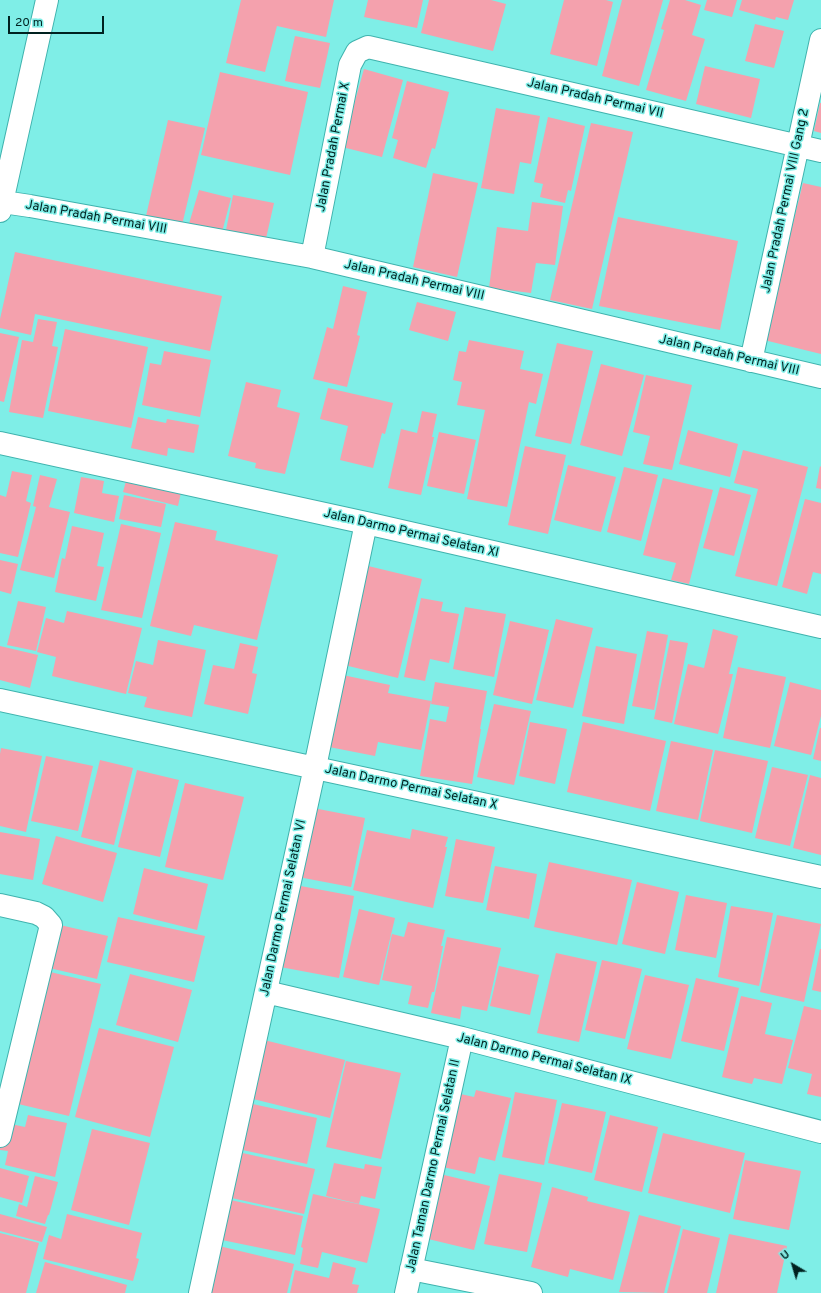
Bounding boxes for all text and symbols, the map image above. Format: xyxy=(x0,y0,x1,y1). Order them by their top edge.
scale bar xyxy=(10,8,106,34)
text: 20 m xyxy=(15,15,43,31)
street label: Jalan Pradah Permai VII xyxy=(525,76,665,122)
street label: Jalan Pradah Permai X xyxy=(314,81,354,213)
street label: Jalan Pradah Permai VIII Gang 2 xyxy=(759,107,813,295)
street label: Jalan Pradah Permai VIII xyxy=(24,198,168,238)
street label: Jalan Pradah Permai VIII xyxy=(342,257,486,305)
street label: Jalan Pradah Permai VIII xyxy=(657,332,801,380)
street label: Jalan Darmo Permai Selatan XI xyxy=(322,506,500,562)
street label: Jalan Darmo Permai Selatan X xyxy=(323,762,499,814)
street label: Jalan Darmo Permai Selatan VI xyxy=(258,818,310,998)
street label: Jalan Darmo Permai Selatan IX xyxy=(455,1031,633,1089)
street label: Jalan Taman Darmo Permai Selatan II xyxy=(404,1058,464,1274)
north arrow xyxy=(773,1245,813,1285)
text: U xyxy=(778,1248,793,1263)

